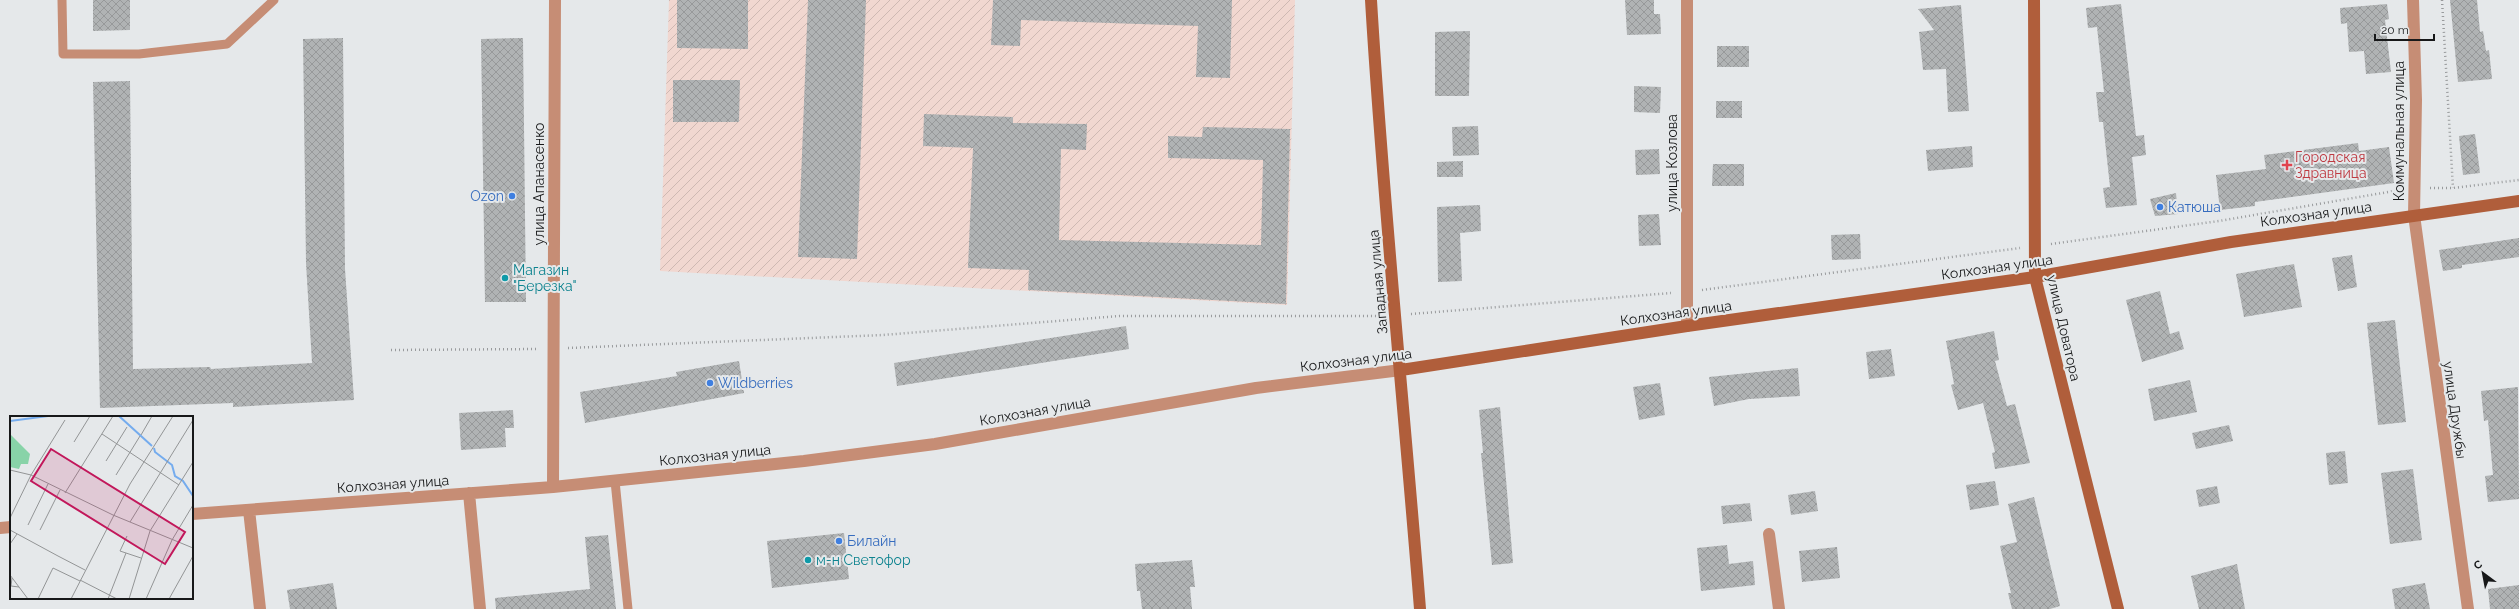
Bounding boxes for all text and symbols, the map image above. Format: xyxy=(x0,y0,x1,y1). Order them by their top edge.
scale bar xyxy=(2375,16,2434,42)
text: 20 m xyxy=(2381,23,2409,37)
street label: Коммунальная улица xyxy=(2391,61,2407,201)
street label: улица Козлова xyxy=(1664,114,1680,212)
street label: улица Апанасенко xyxy=(531,123,547,245)
place label: Городская Здравница xyxy=(2295,149,2367,181)
marker: Городская Здравница xyxy=(2282,160,2292,170)
place label: Ozon xyxy=(470,188,504,204)
marker: Ozon xyxy=(507,191,517,201)
street label: Колхозная улица xyxy=(2259,198,2373,230)
place label: Катюша xyxy=(2168,199,2221,215)
marker: Катюша xyxy=(2155,202,2165,212)
street label: Западная улица xyxy=(1365,229,1391,335)
street label: Колхозная улица xyxy=(1940,251,2054,283)
place label: Магазин "Березка" xyxy=(513,262,577,294)
marker: Магазин "Березка" xyxy=(500,273,510,283)
street label: улица Доватора xyxy=(2044,273,2084,383)
street label: Колхозная улица xyxy=(1619,297,1733,329)
street label: Колхозная улица xyxy=(1299,345,1413,375)
street label: улица Дружбы xyxy=(2440,360,2470,460)
place label: Wildberries xyxy=(718,375,793,391)
marker: Wildberries xyxy=(705,378,715,388)
street label: Колхозная улица xyxy=(978,393,1092,429)
inset map xyxy=(10,416,193,599)
street label: Колхозная улица xyxy=(658,441,772,469)
street label: Колхозная улица xyxy=(336,472,450,496)
place label: Билайн xyxy=(847,533,897,549)
marker: Билайн xyxy=(834,536,844,546)
place label: м-н Светофор xyxy=(816,552,911,568)
north arrow xyxy=(2463,553,2503,593)
marker: м-н Светофор xyxy=(803,555,813,565)
text: С xyxy=(2471,557,2485,572)

